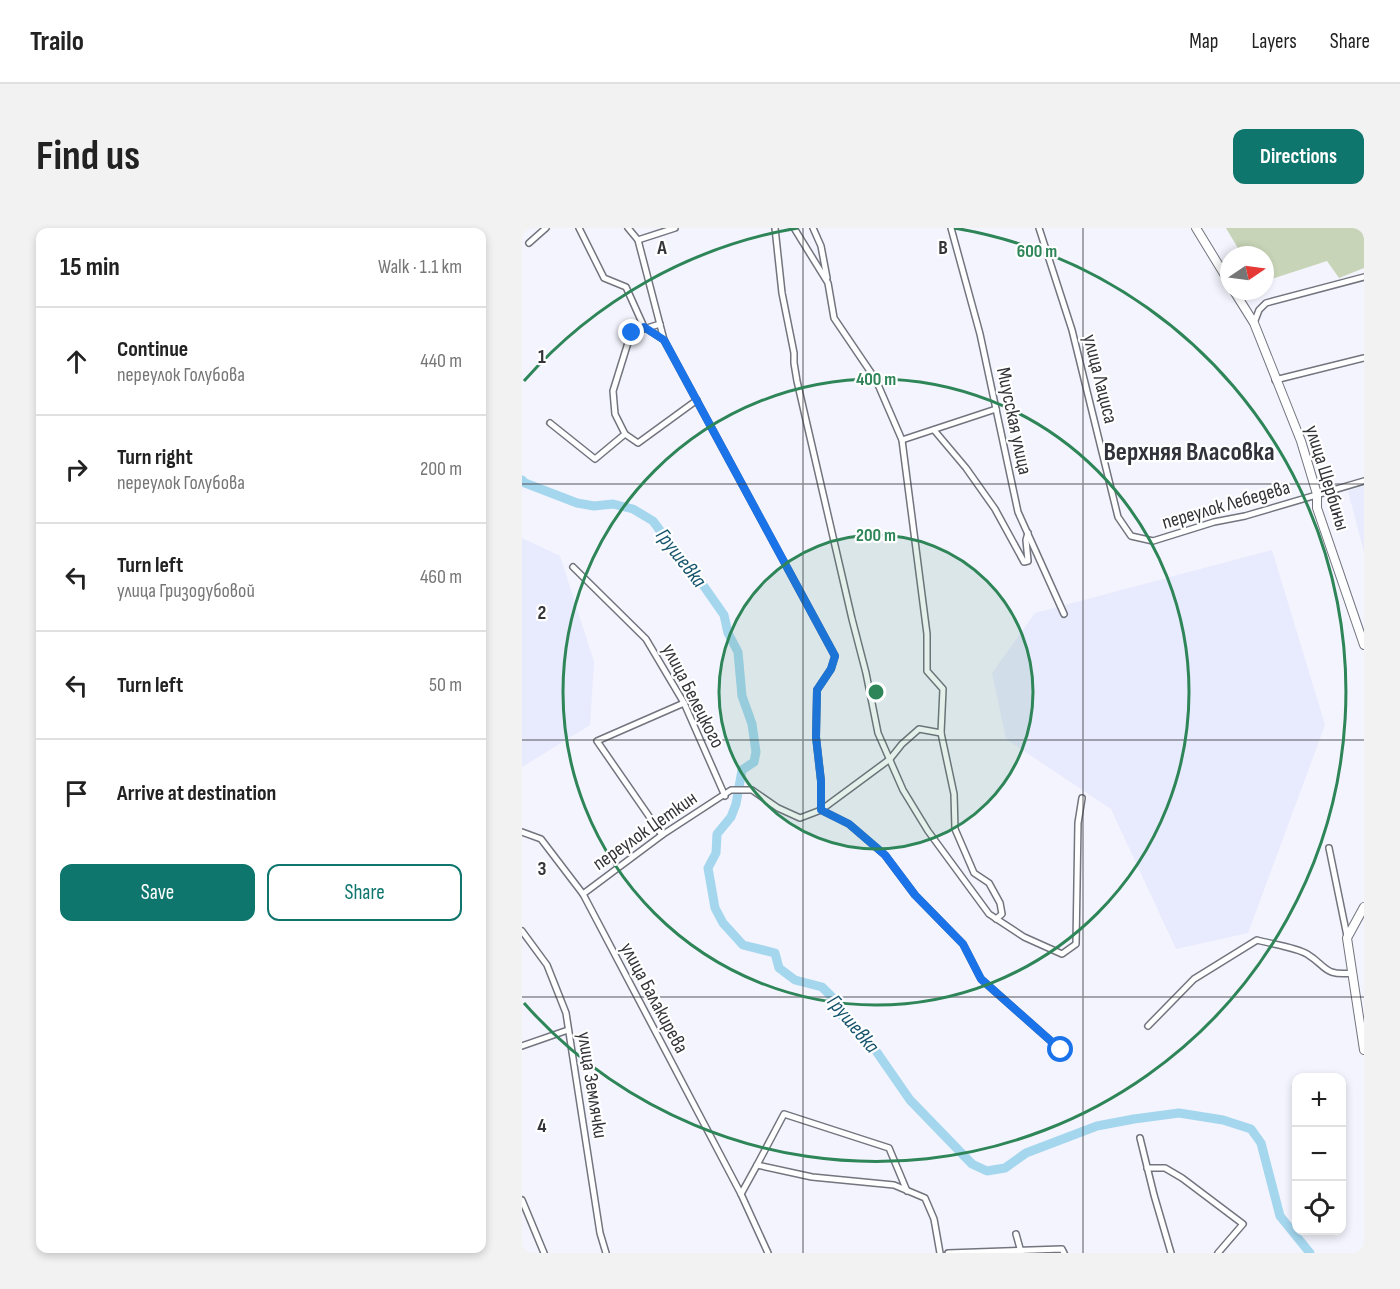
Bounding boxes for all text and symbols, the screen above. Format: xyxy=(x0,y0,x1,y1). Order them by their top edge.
text: Trailo xyxy=(30,25,84,58)
text: Map xyxy=(1189,29,1218,54)
text: Layers xyxy=(1251,29,1297,54)
text: Share xyxy=(1330,29,1370,54)
button: Directions xyxy=(1233,129,1364,184)
text: Find us xyxy=(36,131,140,182)
text: A xyxy=(656,236,667,260)
text: B xyxy=(938,236,948,260)
text: 600 m xyxy=(1017,241,1057,262)
north arrow xyxy=(1220,246,1274,300)
text: 15 min xyxy=(60,252,120,283)
text: Walk · 1.1 km xyxy=(378,255,462,279)
route end xyxy=(618,319,644,345)
street label: улица Лациса xyxy=(1077,332,1123,426)
text: Continue xyxy=(117,336,188,363)
icon: ahead xyxy=(60,345,93,378)
text: 1 xyxy=(538,345,546,369)
text: 440 m xyxy=(420,349,462,373)
text: переулок Голубова xyxy=(117,363,245,387)
street label: Миусская улица xyxy=(991,365,1037,477)
text: 400 m xyxy=(856,369,896,390)
street label: улица Щербины xyxy=(1300,422,1354,534)
district label: Верхняя Власовка xyxy=(1103,437,1275,468)
text: Turn right xyxy=(117,444,193,471)
icon: right xyxy=(60,453,93,486)
text: 200 m xyxy=(420,457,462,481)
text: переулок Голубова xyxy=(117,471,245,495)
street label: переулок Лебедева xyxy=(1159,475,1293,535)
water label: Грушевка xyxy=(650,523,712,593)
text: 200 m xyxy=(856,525,896,546)
text: Turn left xyxy=(117,552,183,579)
icon: left xyxy=(60,561,93,594)
text: 460 m xyxy=(420,565,462,589)
text: улица Гризодубовой xyxy=(117,579,255,603)
text: 2 xyxy=(538,601,546,625)
street label: улица Белецкого xyxy=(656,640,730,752)
icon: left xyxy=(60,669,93,702)
text: Turn left xyxy=(117,672,183,699)
text: 50 m xyxy=(429,673,462,697)
centre of rings xyxy=(866,682,886,702)
icon: arrive xyxy=(60,777,93,810)
text: Arrive at destination xyxy=(117,780,276,807)
street label: переулок Цеткин xyxy=(588,786,702,876)
text: 3 xyxy=(538,857,547,881)
button: Save xyxy=(60,864,255,921)
button: Share xyxy=(267,864,462,921)
street label: улица Балакирева xyxy=(615,939,693,1057)
water label: Грушевка xyxy=(822,990,885,1058)
street label: улица Землячки xyxy=(572,1030,612,1140)
route start xyxy=(1047,1036,1073,1062)
map controls xyxy=(1292,1073,1346,1235)
button: + xyxy=(1292,1073,1346,1127)
text: 4 xyxy=(537,1114,547,1138)
button: − xyxy=(1292,1127,1346,1181)
button: locate xyxy=(1292,1181,1346,1235)

